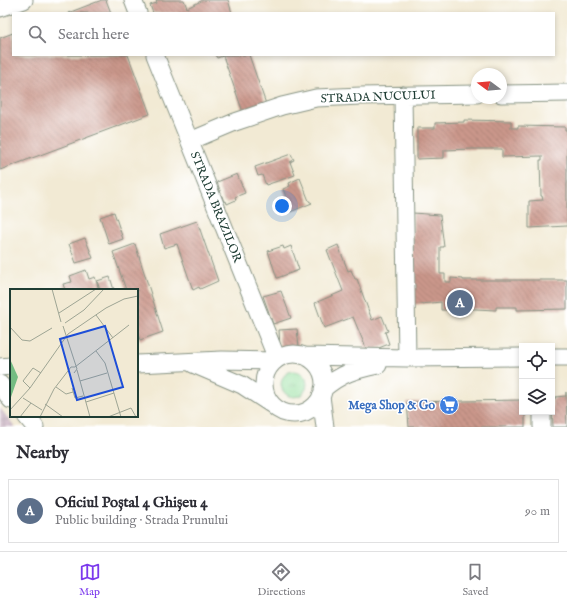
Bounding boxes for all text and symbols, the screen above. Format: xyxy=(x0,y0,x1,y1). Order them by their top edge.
search box xyxy=(12,12,555,56)
icon: search xyxy=(26,23,48,45)
text: Search here xyxy=(58,25,129,44)
north arrow xyxy=(471,68,507,104)
street label: STRADA NUCULUI xyxy=(320,87,436,107)
street label: STRADA BRAZILOR xyxy=(187,149,245,265)
your location xyxy=(272,196,292,216)
pin: A xyxy=(447,288,473,318)
inset map xyxy=(10,289,138,417)
map controls xyxy=(519,343,555,415)
button: locate xyxy=(519,343,555,379)
button: layers xyxy=(519,379,555,415)
supermarket icon: Mega Shop & Go xyxy=(438,394,460,416)
place label: Mega Shop & Go xyxy=(348,398,436,414)
text: Nearby xyxy=(16,443,69,464)
text: Oficiul Poștal 4 Ghișeu 4 xyxy=(55,493,208,512)
text: A xyxy=(26,503,34,520)
text: 90 m xyxy=(525,503,550,520)
text: Public building · Strada Prunului xyxy=(55,512,228,529)
tab: Map xyxy=(79,561,101,599)
tab: Directions xyxy=(258,561,305,599)
tab: Saved xyxy=(462,561,488,599)

